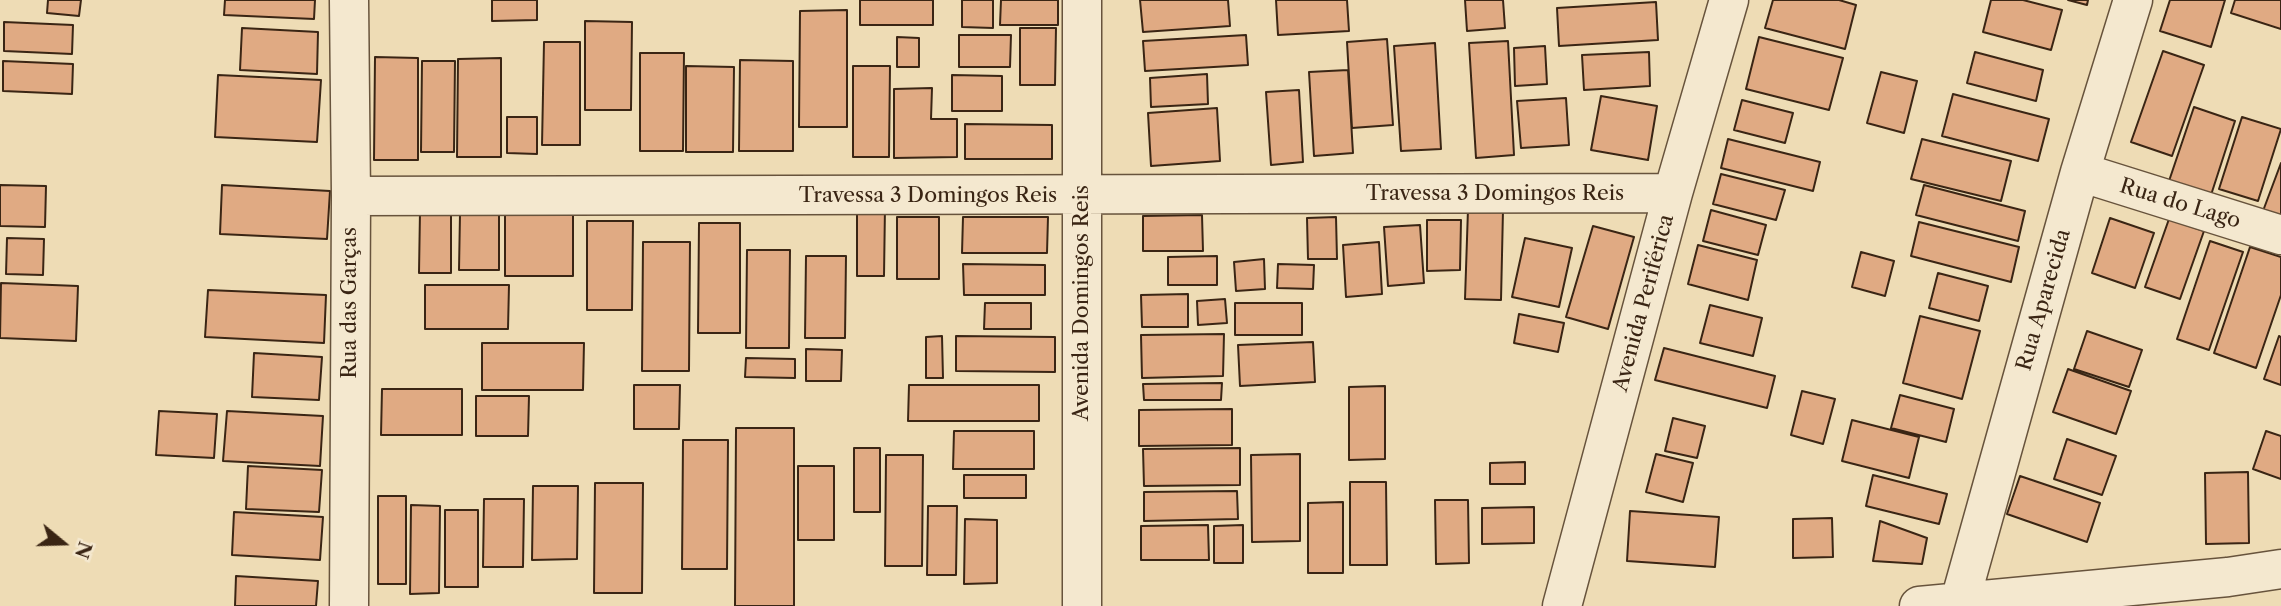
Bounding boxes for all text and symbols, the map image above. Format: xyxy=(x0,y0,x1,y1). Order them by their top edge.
street label: Rua do Lago xyxy=(2117,174,2243,234)
street label: Travessa 3 Domingos Reis xyxy=(1366,181,1624,207)
street label: Travessa 3 Domingos Reis xyxy=(799,183,1057,209)
street label: Avenida Domingos Reis xyxy=(1069,185,1095,421)
street label: Avenida Periférica xyxy=(1608,212,1680,394)
street label: Rua Aparecida xyxy=(2012,226,2076,374)
street label: Rua das Garças xyxy=(337,227,363,379)
north arrow xyxy=(28,508,98,578)
text: N xyxy=(70,538,97,562)

